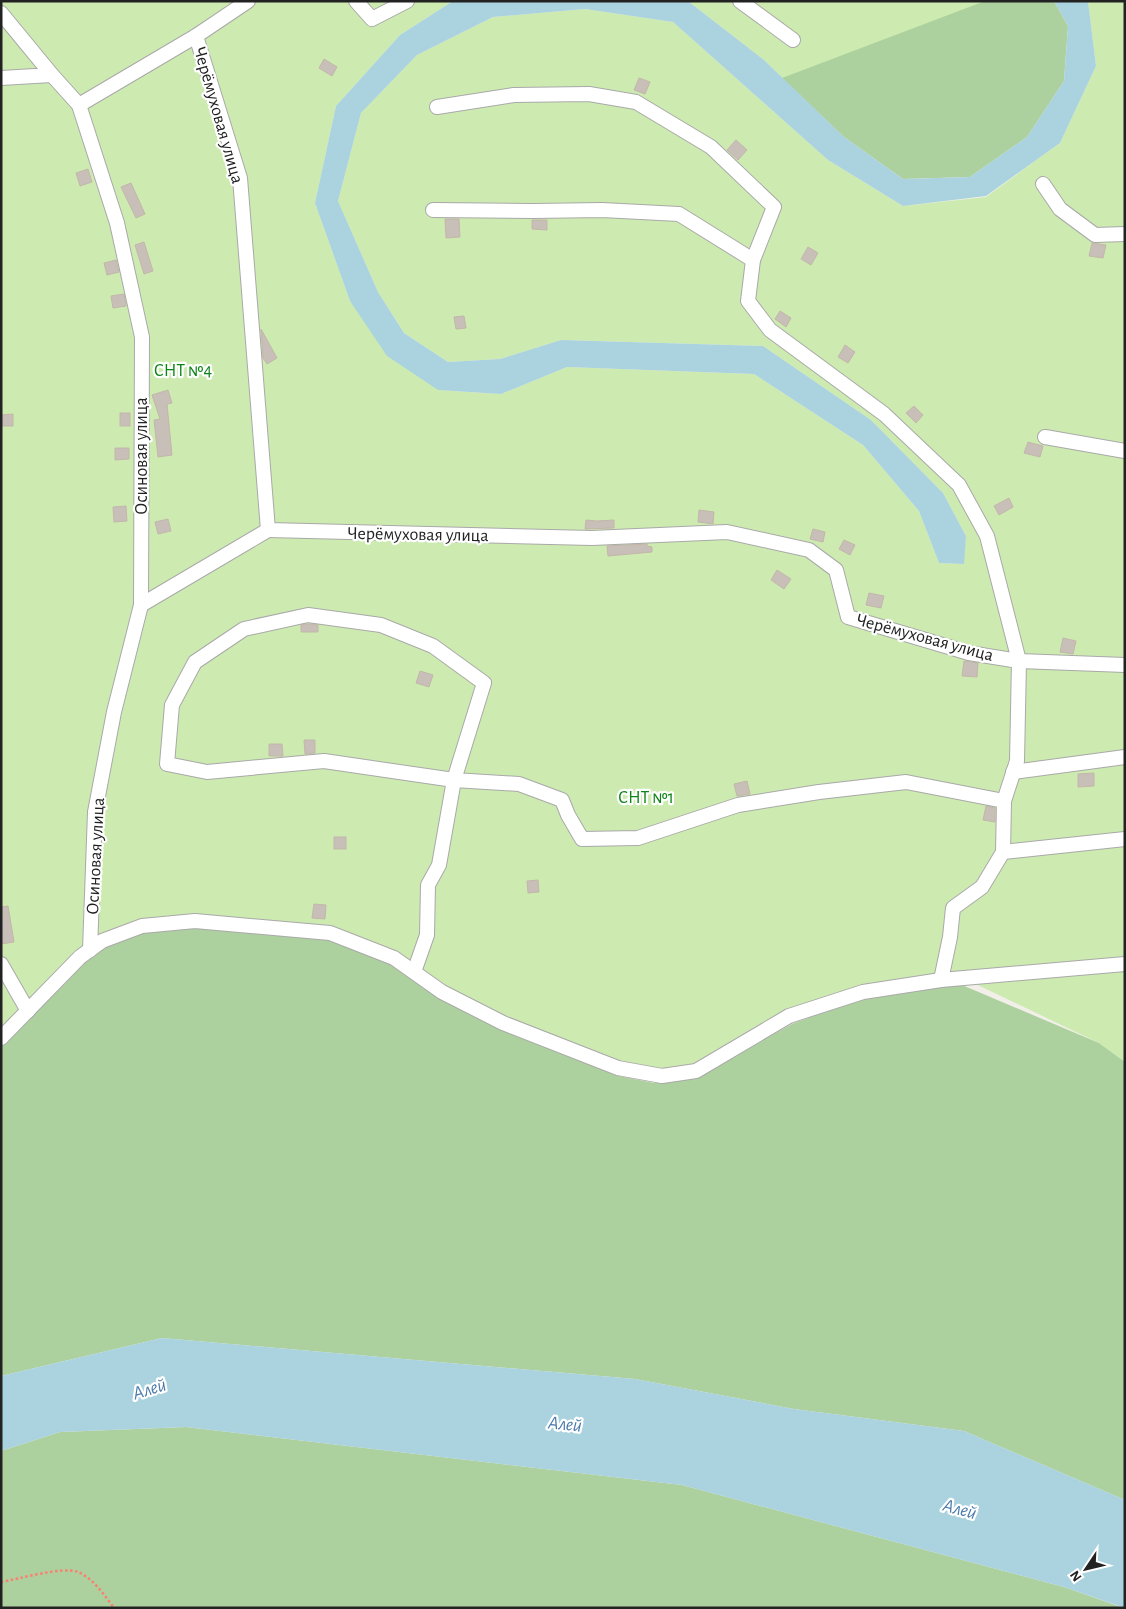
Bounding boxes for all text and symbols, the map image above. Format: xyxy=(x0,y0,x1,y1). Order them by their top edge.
street label: Черёмуховая улица xyxy=(190,45,246,186)
park label: СНТ №4 xyxy=(154,362,213,380)
street label: Осиновая улица xyxy=(133,397,151,515)
street label: Черёмуховая улица xyxy=(347,525,489,545)
street label: Черёмуховая улица xyxy=(854,611,995,665)
park label: СНТ №1 xyxy=(618,789,674,807)
street label: Осиновая улица xyxy=(84,797,108,915)
water label: Алей xyxy=(129,1375,168,1404)
water label: Алей xyxy=(546,1413,583,1436)
water label: Алей xyxy=(940,1496,978,1523)
north arrow xyxy=(1061,1544,1111,1594)
text: N xyxy=(1068,1568,1085,1584)

